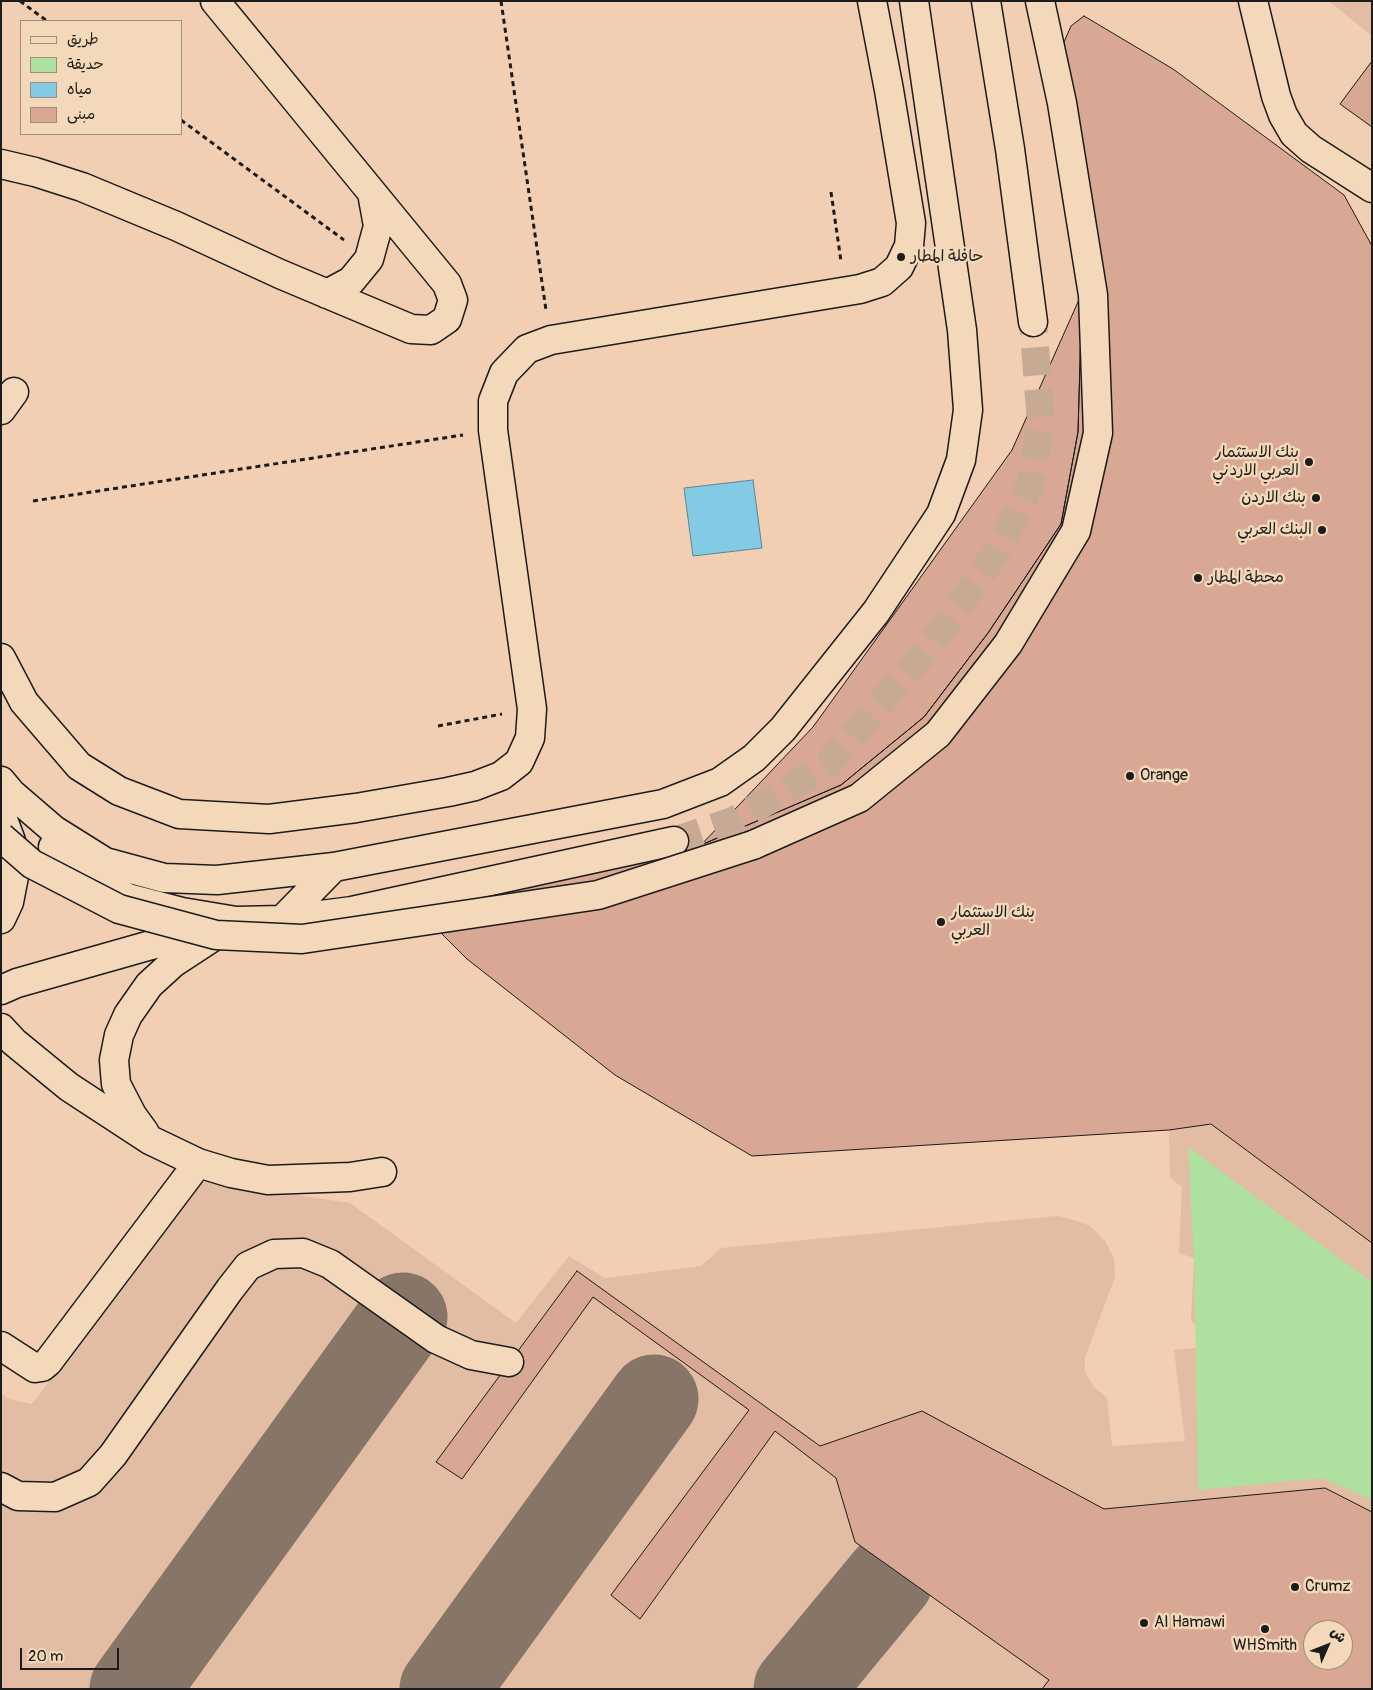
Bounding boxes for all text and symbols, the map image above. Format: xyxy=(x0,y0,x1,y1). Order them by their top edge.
legend xyxy=(20,20,182,135)
text: طريق xyxy=(67,30,99,49)
text: حديقة xyxy=(67,55,104,74)
text: مياه xyxy=(67,80,92,99)
text: مبنى xyxy=(67,105,95,124)
place label: حافلة المطار xyxy=(911,247,984,267)
marker: حافلة المطار xyxy=(895,251,907,263)
place label: بنك الاستثمار العربي الاردني xyxy=(1212,443,1299,481)
marker: بنك الاستثمار العربي الاردني xyxy=(1303,456,1315,468)
place label: بنك الاردن xyxy=(1241,488,1306,508)
marker: بنك الاردن xyxy=(1310,492,1322,504)
place label: البنك العربي xyxy=(1237,520,1312,540)
marker: البنك العربي xyxy=(1316,524,1328,536)
place label: محطة المطار xyxy=(1208,568,1284,588)
marker: محطة المطار xyxy=(1192,572,1204,584)
place label: Orange xyxy=(1140,766,1188,786)
marker: Orange xyxy=(1124,770,1136,782)
place label: بنك الاستثمار العربي xyxy=(951,903,1035,941)
marker: بنك الاستثمار العربي xyxy=(935,916,947,928)
place label: Crumz xyxy=(1305,1577,1351,1597)
marker: Crumz xyxy=(1289,1581,1301,1593)
place label: Al Hamawi xyxy=(1154,1613,1225,1633)
marker: Al Hamawi xyxy=(1138,1617,1150,1629)
north arrow xyxy=(1303,1620,1353,1670)
marker: WHSmith xyxy=(1259,1623,1271,1635)
text: ش xyxy=(1327,1623,1350,1646)
place label: WHSmith xyxy=(1233,1636,1297,1656)
scale bar xyxy=(22,1638,121,1670)
text: 20 m xyxy=(28,1647,63,1666)

